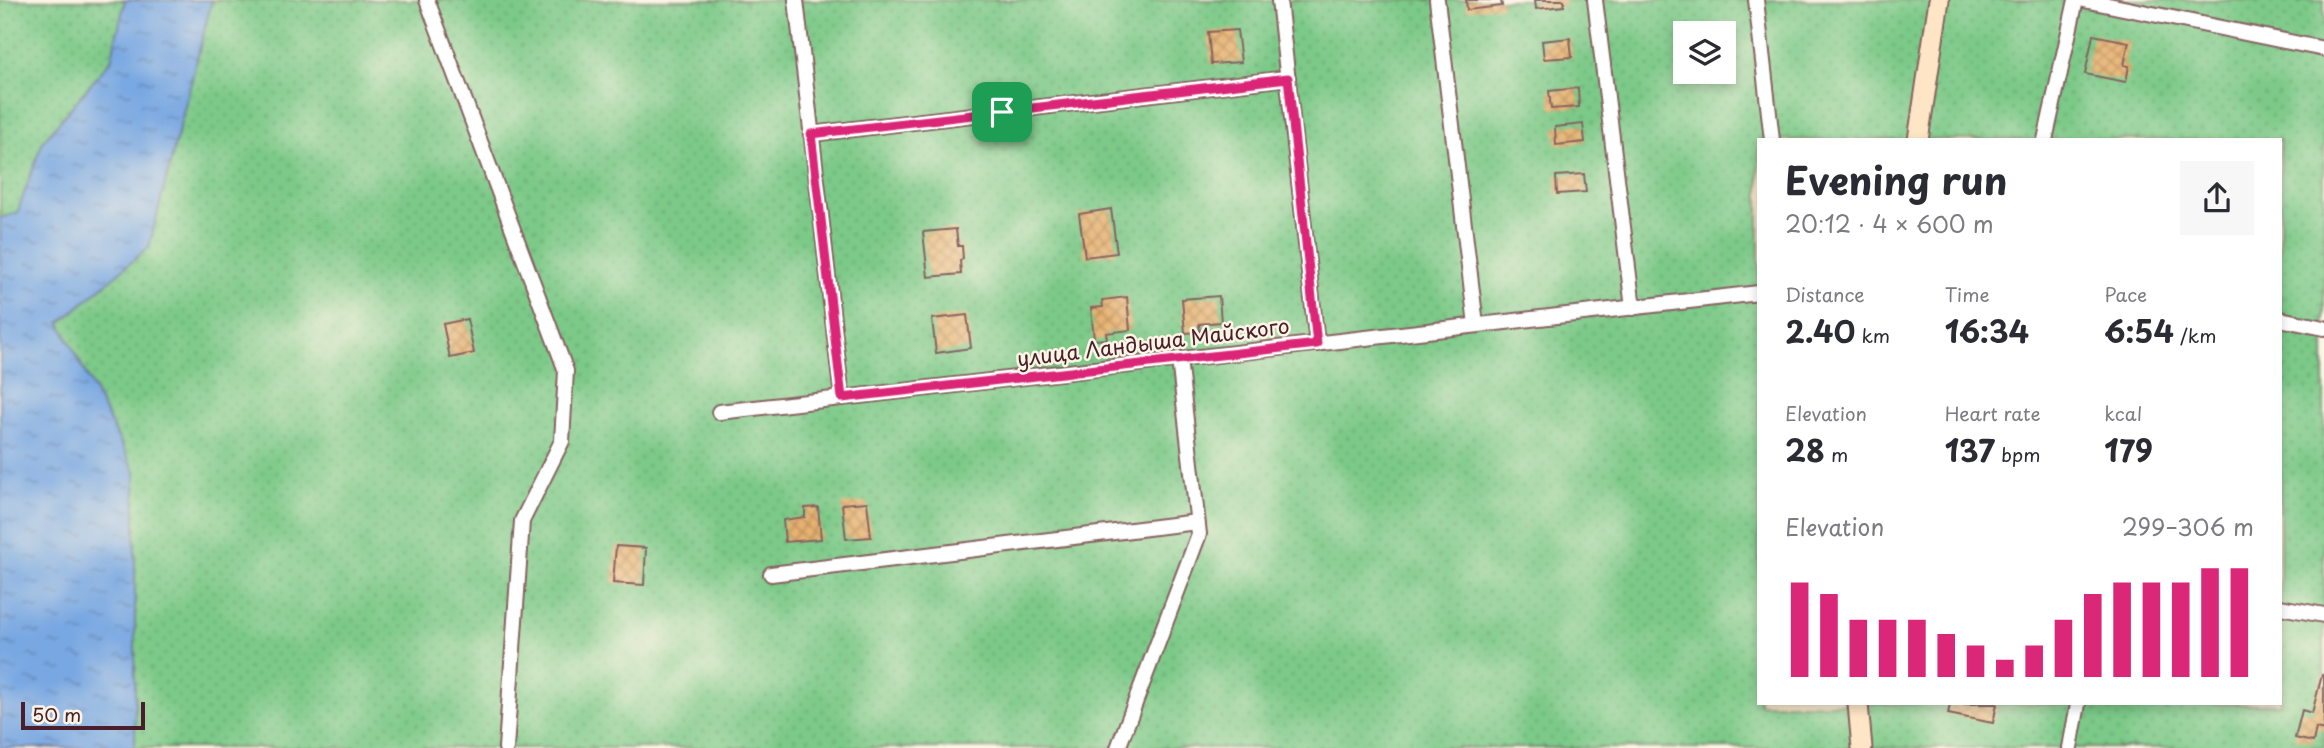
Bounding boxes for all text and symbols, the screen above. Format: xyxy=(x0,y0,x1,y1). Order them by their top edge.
map controls xyxy=(1673,21,1736,84)
button: layers xyxy=(1673,21,1736,84)
pin xyxy=(972,82,1032,142)
icon: arrive xyxy=(983,93,1021,131)
text: Evening run xyxy=(1785,151,2007,208)
button: share xyxy=(2180,161,2254,235)
text: 20:12 · 4 × 600 m xyxy=(1785,206,1994,241)
text: Distance xyxy=(1785,280,1865,308)
text: Time xyxy=(1945,280,1990,308)
text: Pace xyxy=(2104,280,2147,308)
street label: улица Ландыша Майского xyxy=(1015,308,1291,374)
text: 2.40 xyxy=(1785,308,1855,353)
text: 16:34 xyxy=(1945,308,2029,353)
text: 6:54 xyxy=(2104,308,2174,353)
text: km xyxy=(1855,321,1890,349)
text: /km xyxy=(2174,321,2216,349)
text: Elevation xyxy=(1785,399,1867,427)
text: Heart rate xyxy=(1945,399,2041,427)
text: kcal xyxy=(2104,399,2142,427)
text: 28 xyxy=(1785,427,1825,472)
text: 137 xyxy=(1945,427,1995,472)
text: 179 xyxy=(2104,427,2153,472)
text: m xyxy=(1825,440,1848,468)
text: bpm xyxy=(1995,440,2041,468)
text: Elevation xyxy=(1785,509,1884,544)
text: 299–306 m xyxy=(2122,509,2254,544)
scale bar xyxy=(21,699,145,731)
text: 50 m xyxy=(32,700,81,728)

